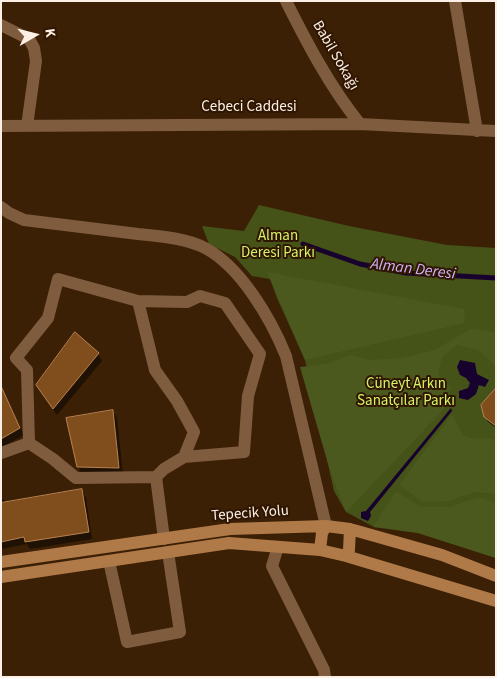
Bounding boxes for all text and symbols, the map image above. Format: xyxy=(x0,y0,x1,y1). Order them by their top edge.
north arrow xyxy=(10,10,60,60)
street label: Babil Sokağı xyxy=(308,18,362,94)
text: K xyxy=(39,27,60,39)
street label: Cebeci Caddesi xyxy=(201,99,297,117)
park label: Alman Deresi Parkı xyxy=(241,228,315,263)
water label: Alman Deresi xyxy=(369,255,457,285)
park label: Cüneyt Arkın Sanatçılar Parkı xyxy=(357,376,455,411)
street label: Tepecik Yolu xyxy=(211,502,289,526)

